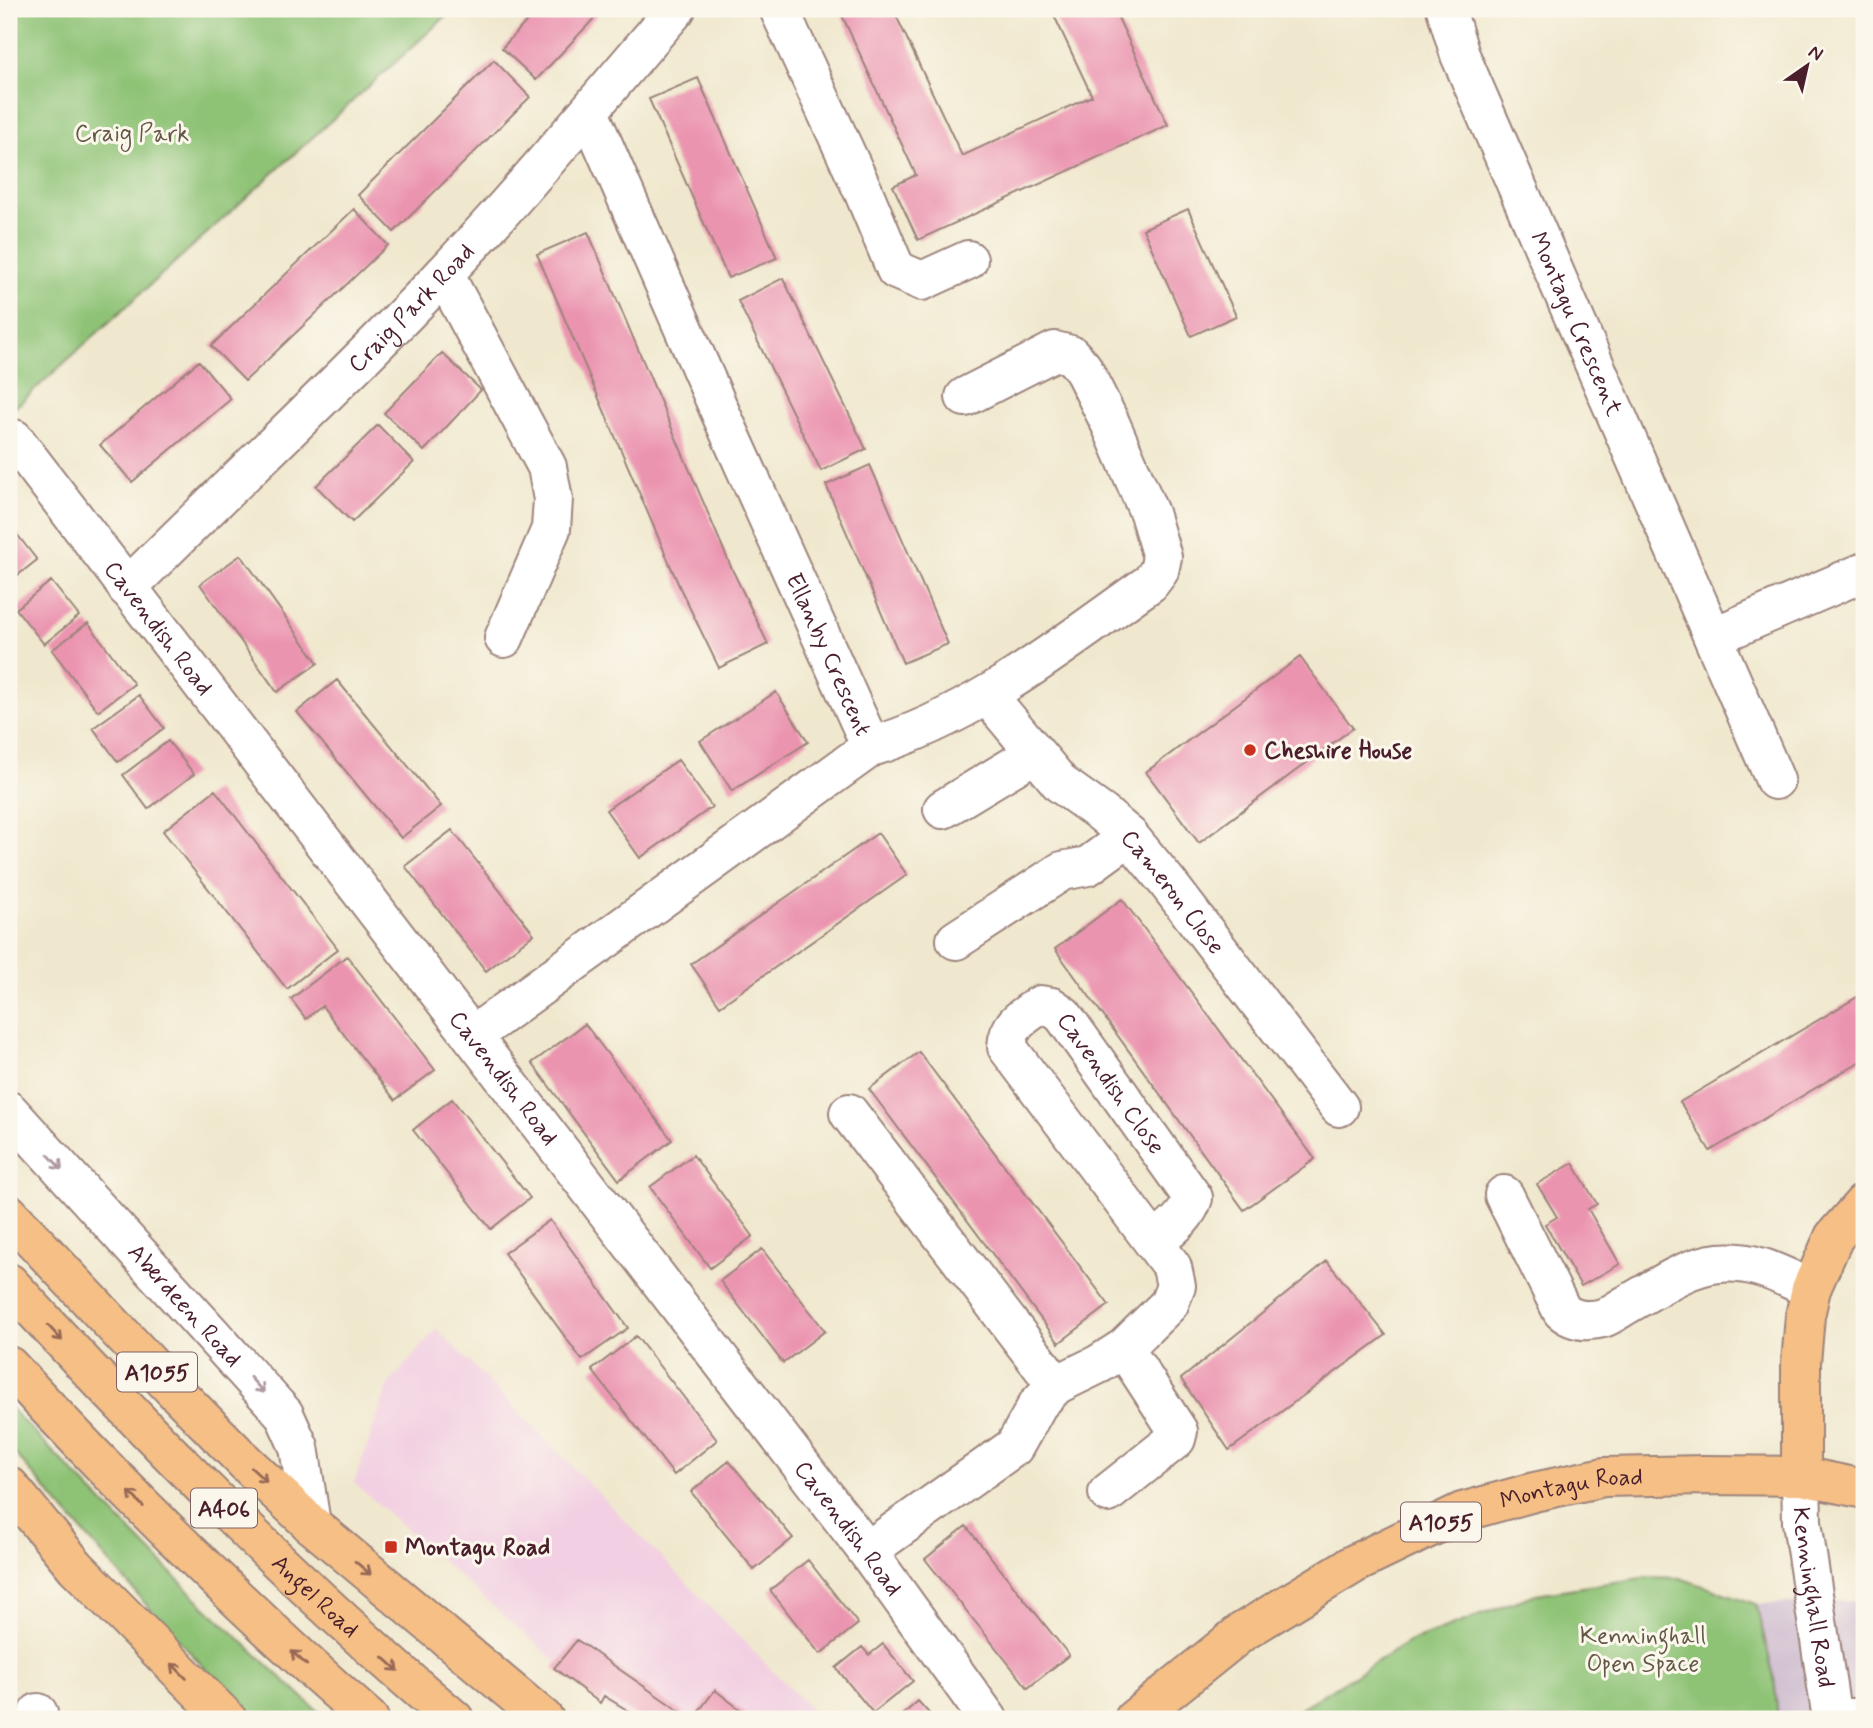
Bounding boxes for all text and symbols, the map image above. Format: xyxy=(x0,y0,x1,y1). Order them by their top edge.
north arrow xyxy=(1772,32,1842,102)
text: N xyxy=(1803,39,1828,67)
park label: Craig Park xyxy=(75,119,189,152)
street label: Montagu Crescent xyxy=(1522,227,1629,421)
street label: Craig Park Road xyxy=(342,237,482,380)
street label: Cavendish Road xyxy=(96,555,219,702)
street label: Ellanby Crescent xyxy=(778,568,878,741)
place label: Cheshire House xyxy=(1264,736,1413,767)
marker: Cheshire House xyxy=(1242,742,1258,758)
street label: Cameron Close xyxy=(1113,824,1231,961)
street label: Cavendish Road xyxy=(441,1005,564,1152)
street label: Cavendish Close xyxy=(1049,1007,1171,1161)
one-way arrow xyxy=(46,1153,63,1170)
street label: Aberdeen Road xyxy=(120,1238,248,1374)
one-way arrow xyxy=(47,1324,63,1342)
road number: A1055 xyxy=(117,1352,197,1392)
one-way arrow xyxy=(248,1376,265,1393)
street label: Cavendish Road xyxy=(786,1455,908,1603)
street label: Montagu Road xyxy=(1497,1462,1643,1518)
one-way arrow xyxy=(250,1467,267,1484)
road number: A406 xyxy=(191,1488,257,1527)
one-way arrow xyxy=(127,1491,144,1508)
road number: A1055 xyxy=(1401,1502,1481,1541)
street label: Kenninghall Road xyxy=(1785,1507,1841,1690)
place label: Montagu Road xyxy=(405,1533,550,1565)
marker: Montagu Road xyxy=(383,1539,399,1555)
street label: Angel Road xyxy=(264,1548,365,1645)
one-way arrow xyxy=(354,1560,372,1576)
park label: Kenninghall Open Space xyxy=(1580,1621,1706,1680)
one-way arrow xyxy=(290,1650,308,1666)
one-way arrow xyxy=(382,1656,400,1672)
one-way arrow xyxy=(171,1663,188,1680)

